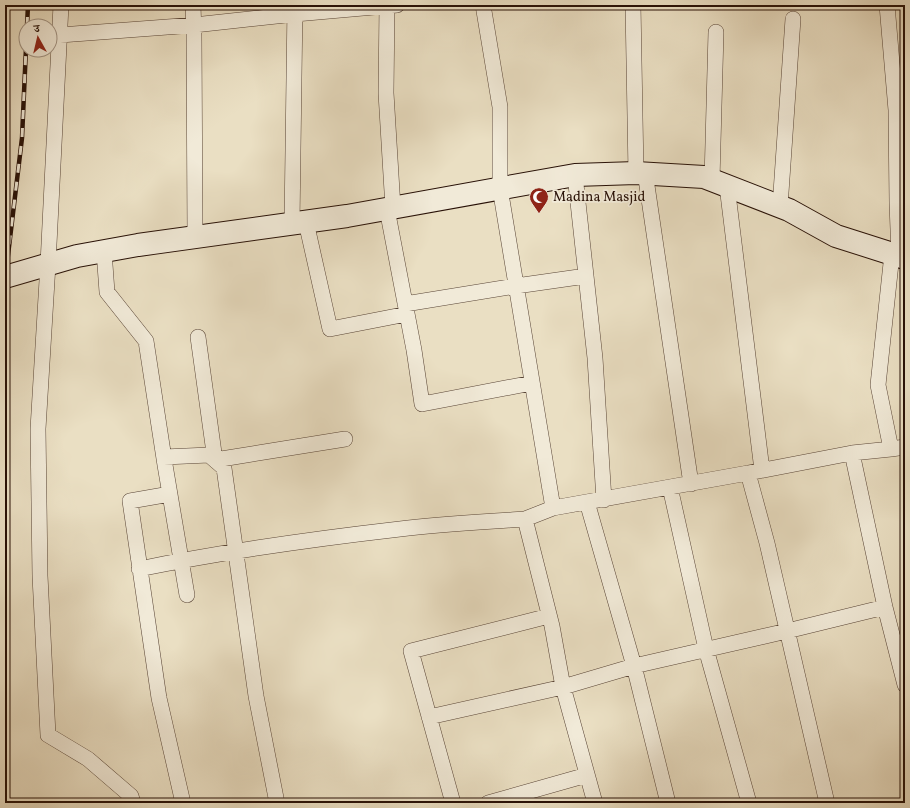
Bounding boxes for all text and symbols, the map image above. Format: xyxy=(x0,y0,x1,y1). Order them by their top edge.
north arrow xyxy=(18,18,58,58)
text: उ xyxy=(32,22,42,38)
mosque icon: Madina Masjid xyxy=(528,186,550,214)
place label: Madina Masjid xyxy=(553,188,645,207)

